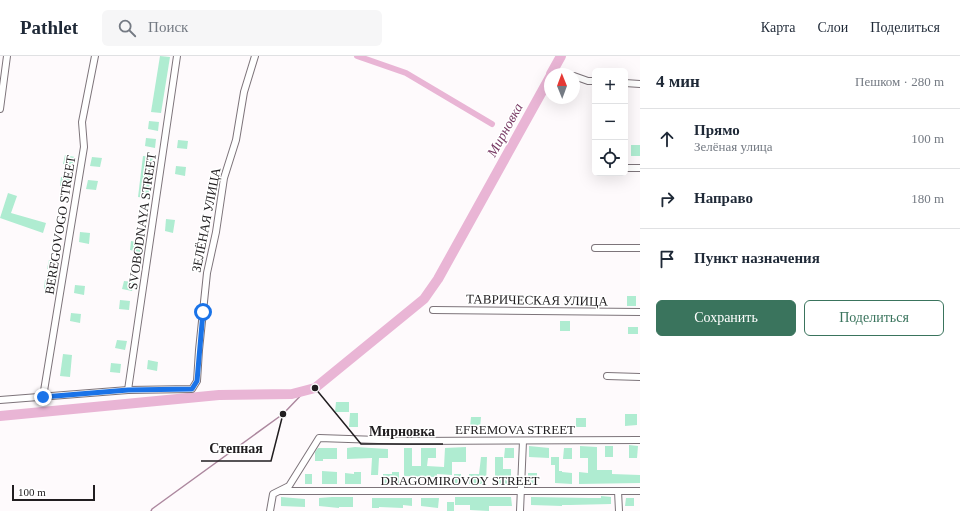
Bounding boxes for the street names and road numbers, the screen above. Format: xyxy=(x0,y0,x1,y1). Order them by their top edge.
street label: SVOBODNAYA STREET xyxy=(125,151,159,291)
street label: BEREGOVOGO STREET xyxy=(42,154,78,296)
street label: ЗЕЛЁНАЯ УЛИЦА xyxy=(188,166,224,274)
street label: ТАВРИЧЕСКАЯ УЛИЦА xyxy=(466,291,609,309)
street label: EFREMOVA STREET xyxy=(455,422,575,437)
street label: DRAGOMIROVOY STREET xyxy=(381,473,539,488)

